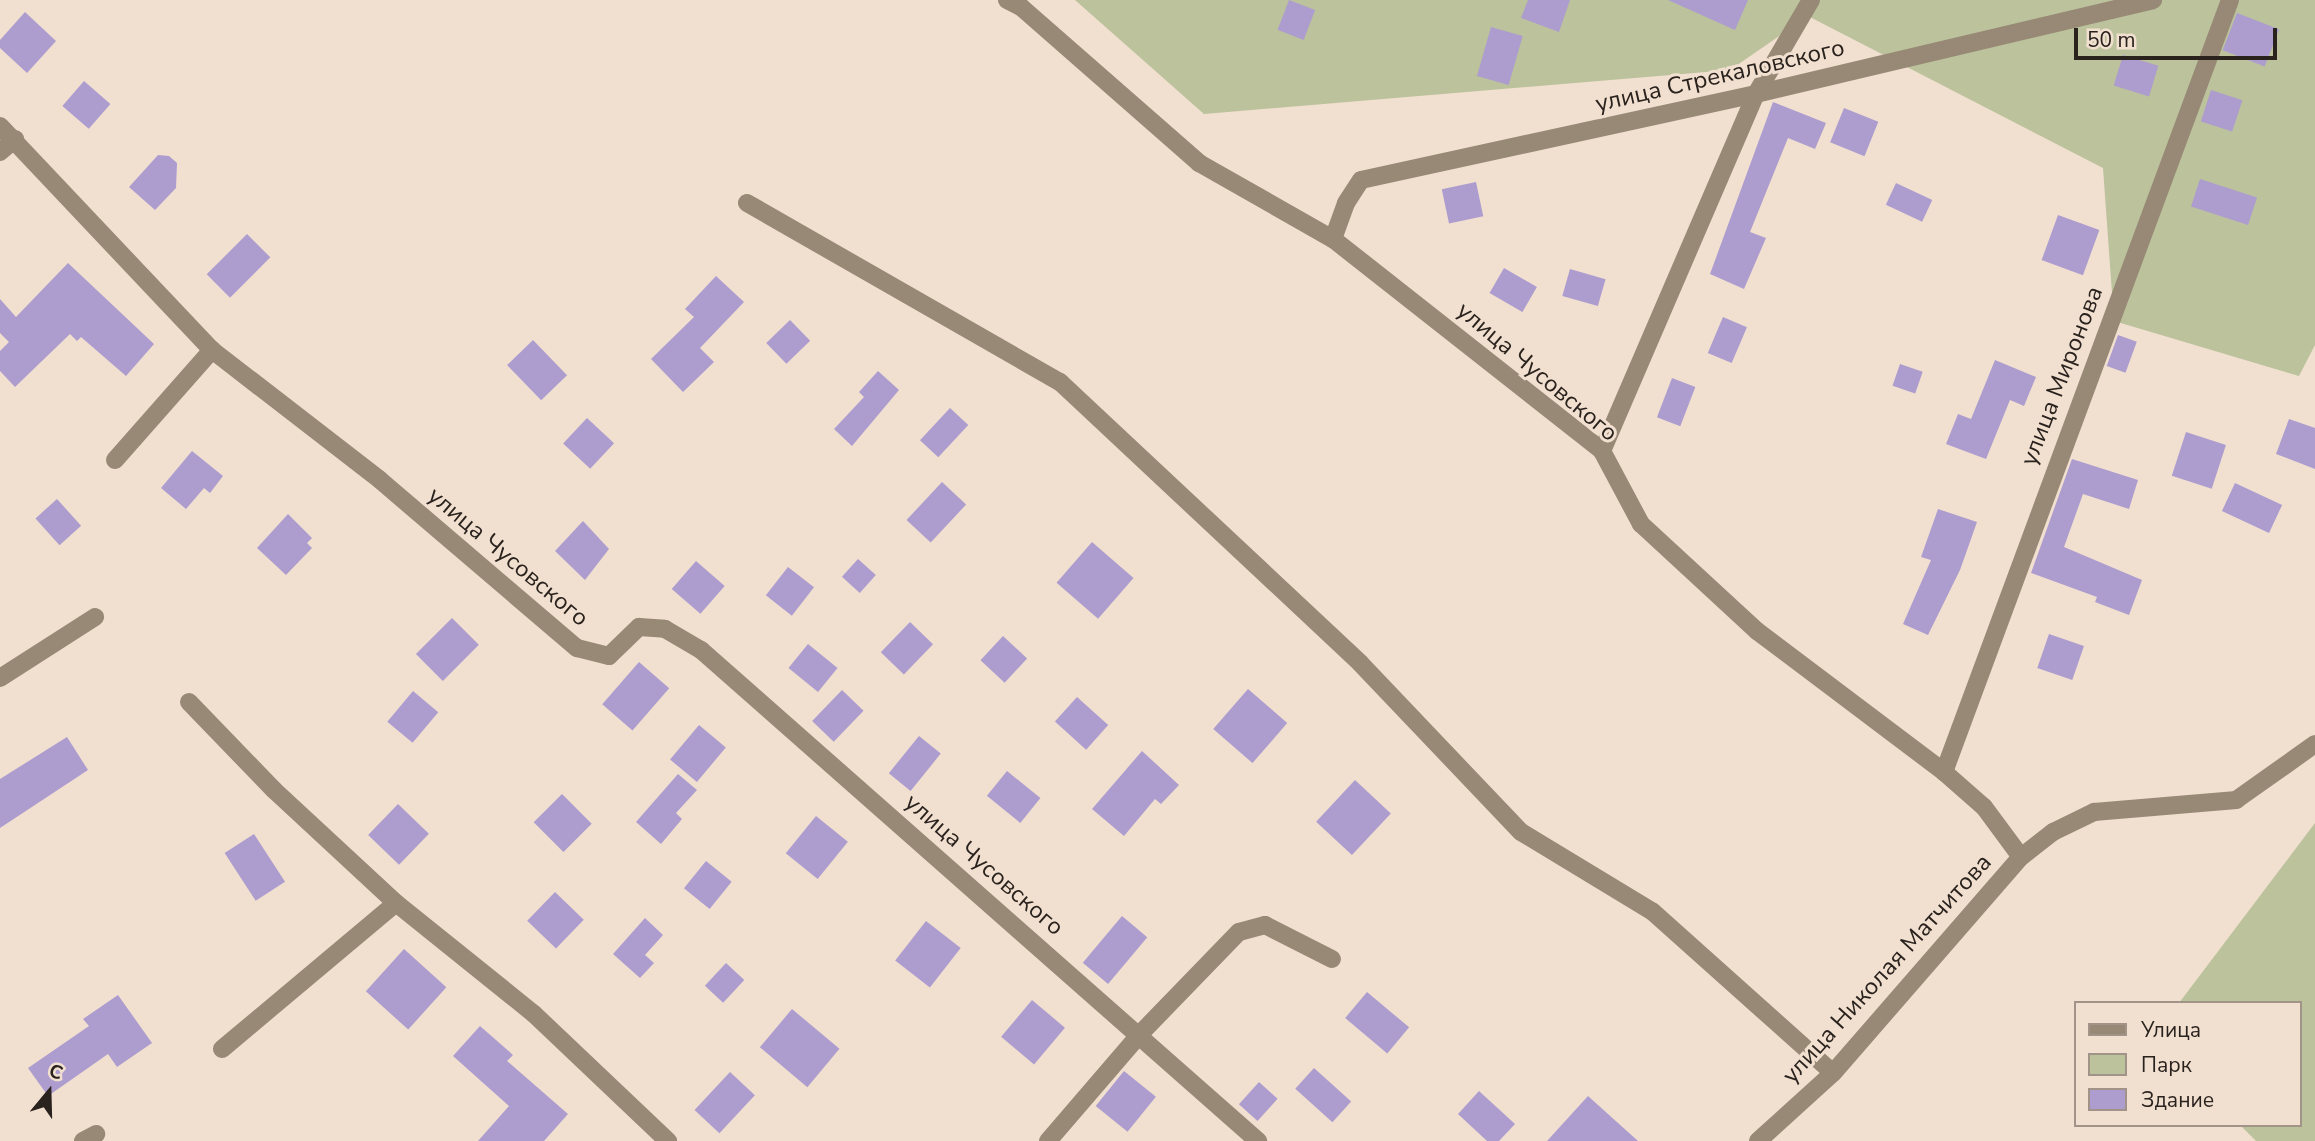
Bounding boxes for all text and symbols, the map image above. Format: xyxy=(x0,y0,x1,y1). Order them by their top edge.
scale bar xyxy=(2077,14,2280,58)
text: 50 m xyxy=(2087,26,2136,54)
street label: улица Стрекаловского xyxy=(1593,33,1847,119)
street label: улица Миронова xyxy=(2015,283,2109,469)
street label: улица Чусовского xyxy=(1451,296,1623,448)
street label: улица Чусовского xyxy=(422,481,594,633)
street label: улица Чусовского xyxy=(899,788,1069,942)
street label: улица Николая Матчитова xyxy=(1776,848,1998,1090)
legend xyxy=(2074,1001,2301,1127)
text: Улица xyxy=(2141,1016,2201,1044)
text: Парк xyxy=(2141,1051,2192,1079)
north arrow xyxy=(14,1057,84,1127)
text: С xyxy=(46,1058,66,1087)
text: Здание xyxy=(2141,1086,2214,1114)

